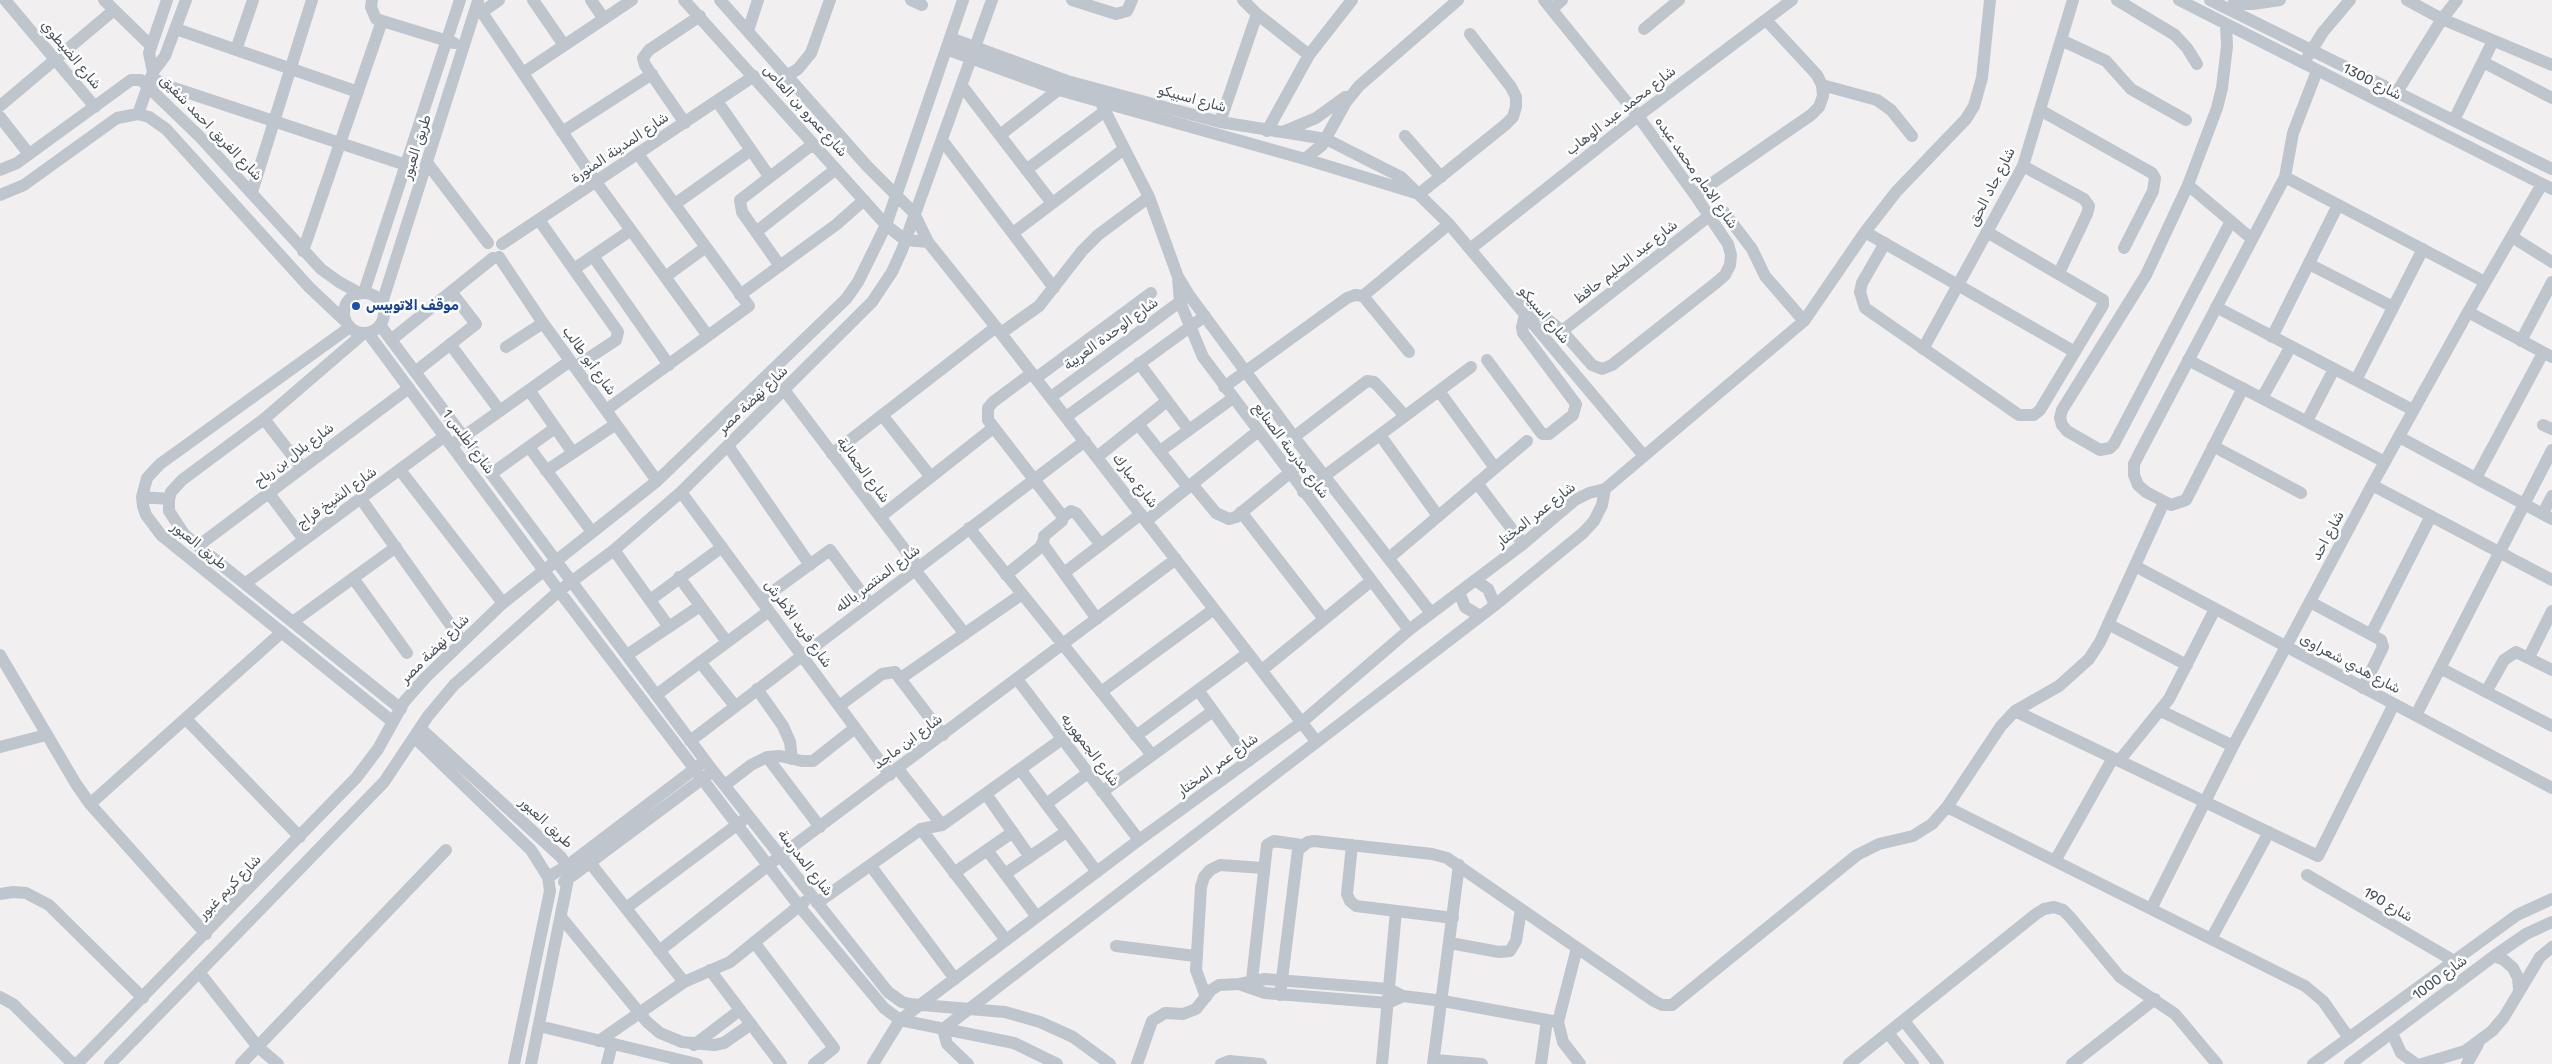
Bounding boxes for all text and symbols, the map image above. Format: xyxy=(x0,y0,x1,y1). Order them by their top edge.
street label: شارع الضيطوي xyxy=(37,17,105,93)
street label: شارع 1300 xyxy=(2340,60,2404,104)
street label: شارع عمرو بن العاص xyxy=(759,62,851,160)
street label: شارع محمد عبد الوهاب xyxy=(1563,63,1679,159)
street label: شارع الفريق احمد شفيق xyxy=(156,72,266,184)
street label: شارع اسبيكو xyxy=(1156,82,1228,116)
street label: شارع المدينة المنورة xyxy=(568,109,672,187)
street label: طريق العبور xyxy=(399,113,435,181)
street label: شارع الامام محمد عبده xyxy=(1651,114,1741,232)
street label: شارع جاد الحق xyxy=(1965,145,2019,229)
street label: شارع عبد الحليم حافظ xyxy=(1571,216,1681,308)
street label: شارع اسبيكو xyxy=(1515,283,1573,347)
street label: شارع الوحدة العربية xyxy=(1060,294,1162,374)
place label: موقف الاتوبيس xyxy=(366,298,459,314)
marker: موقف الاتوبيس xyxy=(350,300,362,312)
street label: شارع أبو طالب xyxy=(558,323,620,399)
street label: شارع نهضة مصر xyxy=(714,362,792,438)
street label: شارع مدرسة الصنايع xyxy=(1250,400,1332,502)
street label: شارع أطلس 1 xyxy=(438,406,498,478)
street label: شارع بلال بن رباح xyxy=(251,419,337,491)
street label: شارع الجمالية xyxy=(833,434,893,506)
street label: شارع مبارك xyxy=(1109,450,1161,512)
street label: شارع الشيخ فراج xyxy=(294,463,380,533)
street label: شارع عمر المختار xyxy=(1493,479,1579,551)
street label: شارع احد xyxy=(2308,508,2348,564)
street label: طريق العبور xyxy=(168,518,230,574)
street label: شارع المنتصر بالله xyxy=(832,542,924,616)
street label: شارع فريد الأطرش xyxy=(761,577,835,671)
street label: شارع نهضة مصر xyxy=(397,611,473,687)
street label: شارع هدي شعراوى xyxy=(2297,630,2403,698)
street label: شارع الجمهوريه xyxy=(1057,710,1123,790)
street label: شارع ابن ماجد xyxy=(870,711,946,773)
street label: شارع عمر المختار xyxy=(1174,730,1262,800)
street label: طريق العبور xyxy=(516,794,576,852)
street label: شارع المدرسة xyxy=(774,826,836,900)
street label: شارع كريم غبور xyxy=(195,851,265,923)
street label: شارع 190 xyxy=(2360,884,2416,926)
street label: شارع 1000 xyxy=(2409,952,2471,1004)

